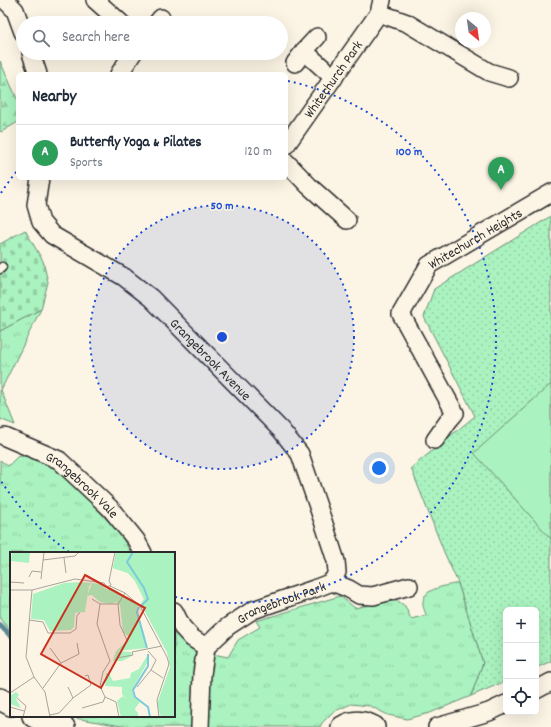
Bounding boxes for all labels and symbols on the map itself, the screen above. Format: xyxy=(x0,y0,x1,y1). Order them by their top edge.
north arrow xyxy=(455,12,491,48)
street label: Whitechurch Park xyxy=(300,37,369,123)
text: 100 m xyxy=(396,144,422,161)
pin: A xyxy=(488,157,514,190)
text: 50 m xyxy=(210,198,234,215)
street label: Whitechurch Heights xyxy=(425,204,527,275)
street label: Grangebrook Avenue xyxy=(164,315,255,406)
centre of rings xyxy=(215,330,229,344)
street label: Grangebrook Vale xyxy=(42,447,122,523)
your location xyxy=(369,458,389,478)
inset map xyxy=(10,552,175,717)
street label: Grangebrook Park xyxy=(233,577,329,630)

